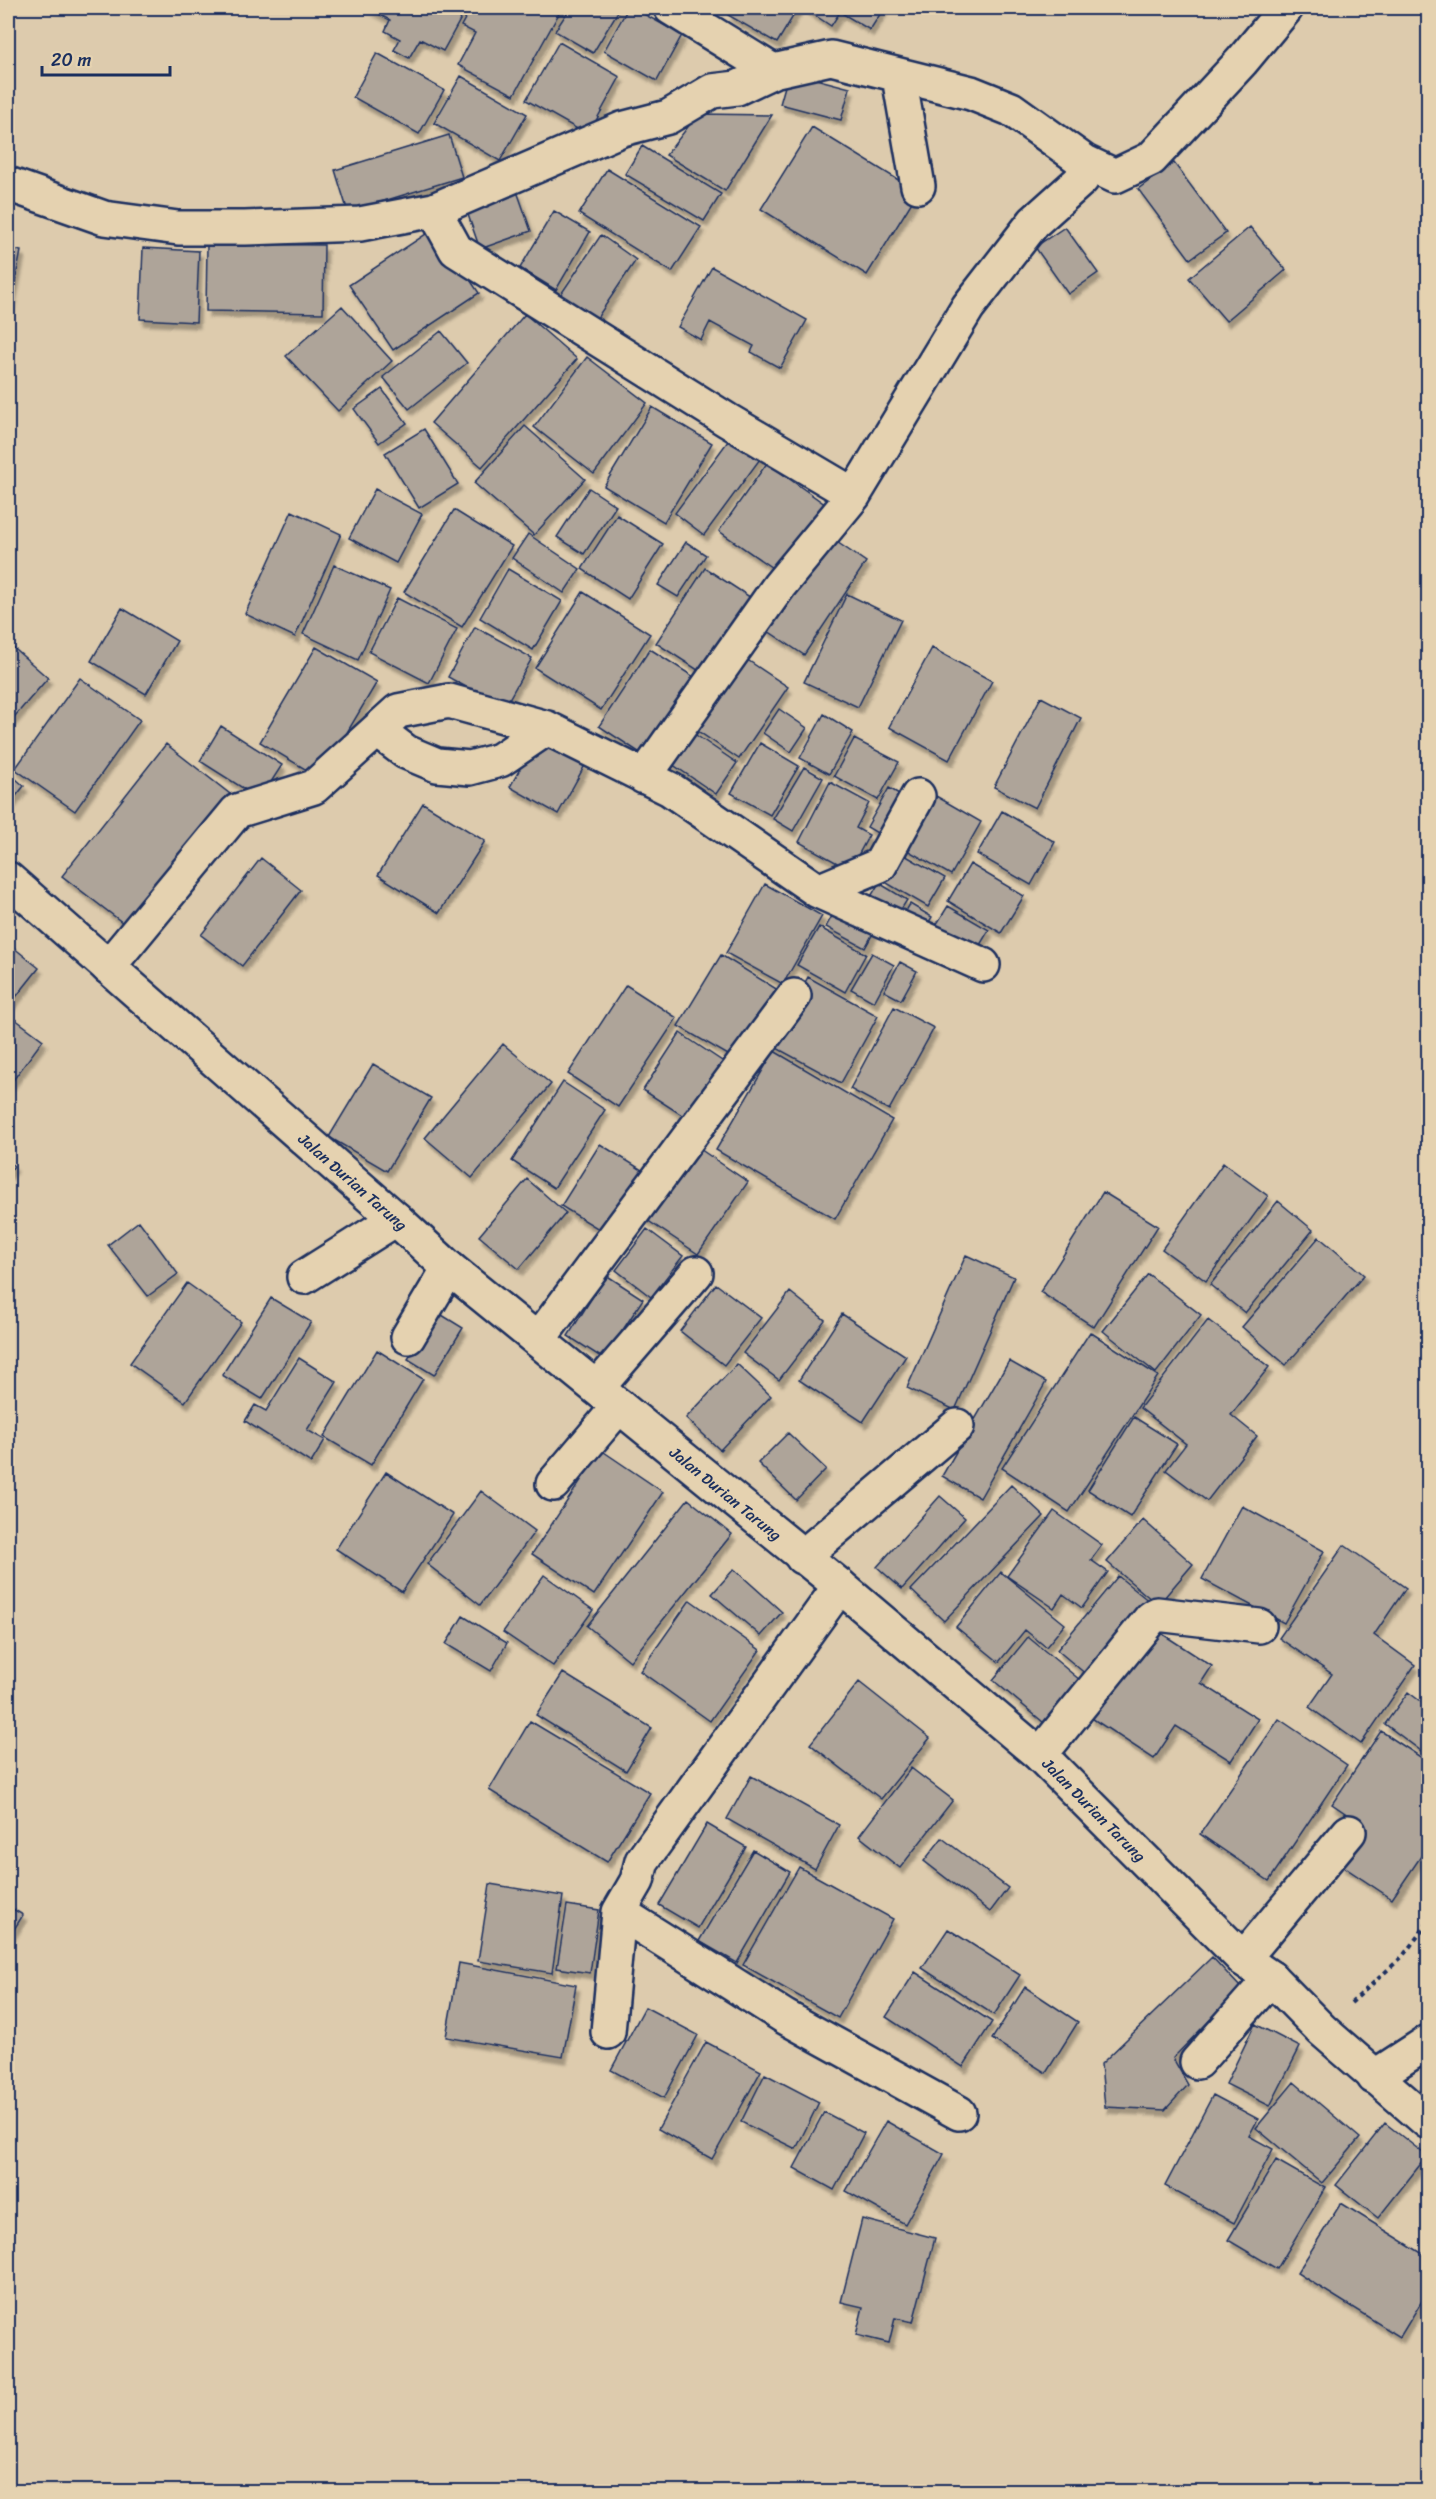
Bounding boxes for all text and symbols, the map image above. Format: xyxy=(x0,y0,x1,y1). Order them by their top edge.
scale bar xyxy=(42,39,170,77)
text: 20 m xyxy=(51,44,91,76)
street label: Jalan Durian Tarung xyxy=(291,1125,415,1238)
street label: Jalan Durian Tarung xyxy=(662,1438,788,1549)
street label: Jalan Durian Tarung xyxy=(1034,1750,1153,1869)

